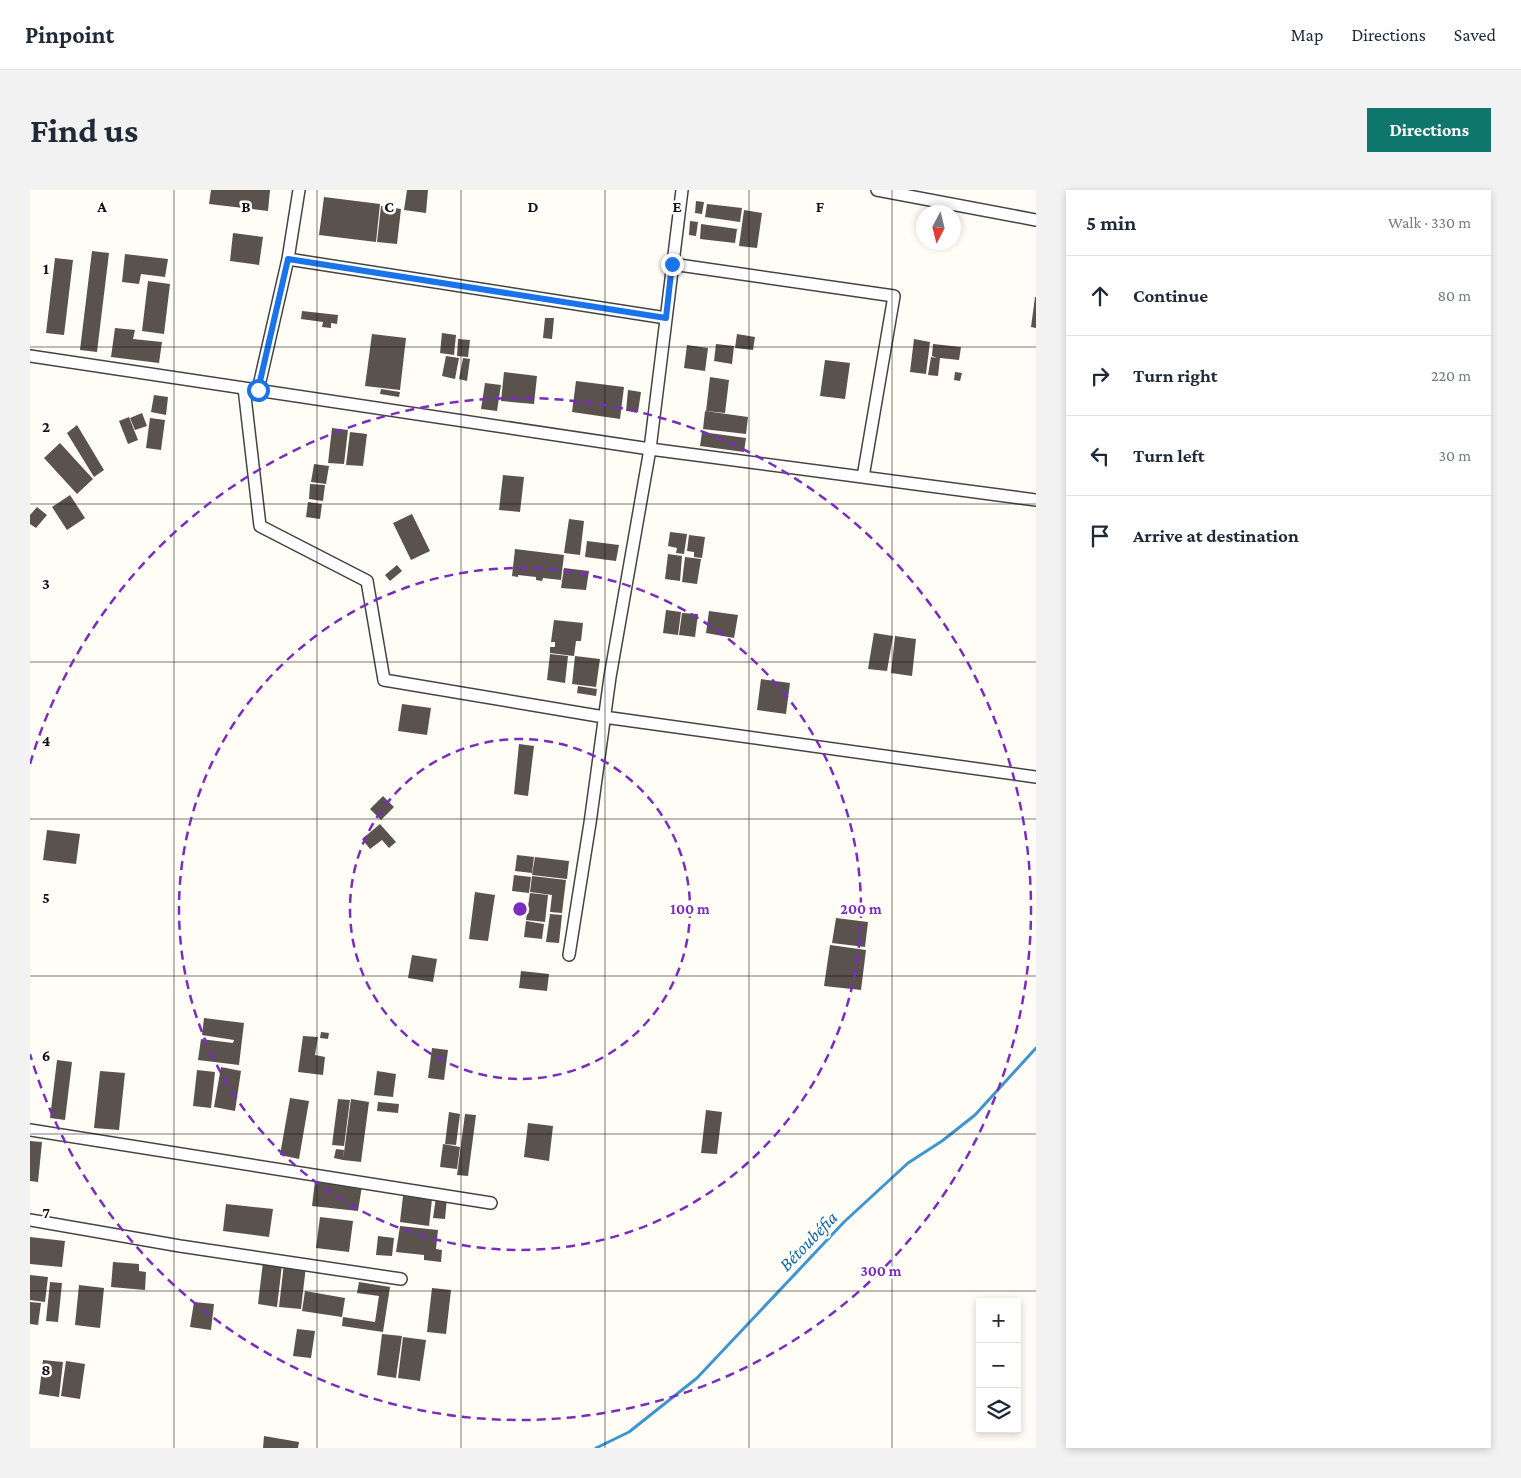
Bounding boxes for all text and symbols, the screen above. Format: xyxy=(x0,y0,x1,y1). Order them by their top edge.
text: Pinpoint xyxy=(25,21,114,48)
text: Map xyxy=(1291,25,1323,45)
text: Directions xyxy=(1351,25,1426,45)
text: Saved xyxy=(1454,25,1496,45)
button: Directions xyxy=(1367,108,1491,152)
text: Find us xyxy=(30,111,138,150)
text: A xyxy=(96,198,107,215)
text: B xyxy=(241,198,251,215)
text: C xyxy=(384,198,394,215)
text: D xyxy=(527,198,539,215)
text: E xyxy=(672,198,682,215)
text: F xyxy=(816,198,825,215)
north arrow xyxy=(916,205,961,250)
text: 5 min xyxy=(1086,211,1136,235)
text: Walk · 330 m xyxy=(1388,214,1471,231)
route end xyxy=(661,253,684,276)
text: 1 xyxy=(43,260,49,277)
icon: ahead xyxy=(1086,282,1114,310)
text: Continue xyxy=(1133,285,1208,306)
text: 80 m xyxy=(1437,287,1471,304)
icon: right xyxy=(1086,362,1114,390)
text: Turn right xyxy=(1133,365,1218,386)
text: 220 m xyxy=(1431,367,1471,384)
route start xyxy=(247,379,270,402)
text: 2 xyxy=(42,418,50,435)
icon: left xyxy=(1086,442,1114,470)
text: Turn left xyxy=(1133,445,1205,466)
text: 30 m xyxy=(1439,447,1471,464)
icon: arrive xyxy=(1086,522,1114,550)
text: Arrive at destination xyxy=(1133,525,1299,546)
text: 3 xyxy=(42,575,50,592)
text: 4 xyxy=(42,732,51,749)
text: 5 xyxy=(42,889,50,906)
centre of rings xyxy=(511,900,529,918)
text: 100 m xyxy=(670,901,710,917)
text: 200 m xyxy=(840,901,882,917)
text: 6 xyxy=(42,1047,50,1064)
text: 7 xyxy=(42,1204,50,1221)
water label: Bétoubéfia xyxy=(775,1207,842,1275)
text: 300 m xyxy=(860,1263,902,1279)
map controls xyxy=(976,1298,1021,1433)
button: + xyxy=(976,1298,1021,1343)
button: − xyxy=(976,1343,1021,1388)
text: 8 xyxy=(41,1361,51,1378)
button: layers xyxy=(976,1388,1021,1433)

